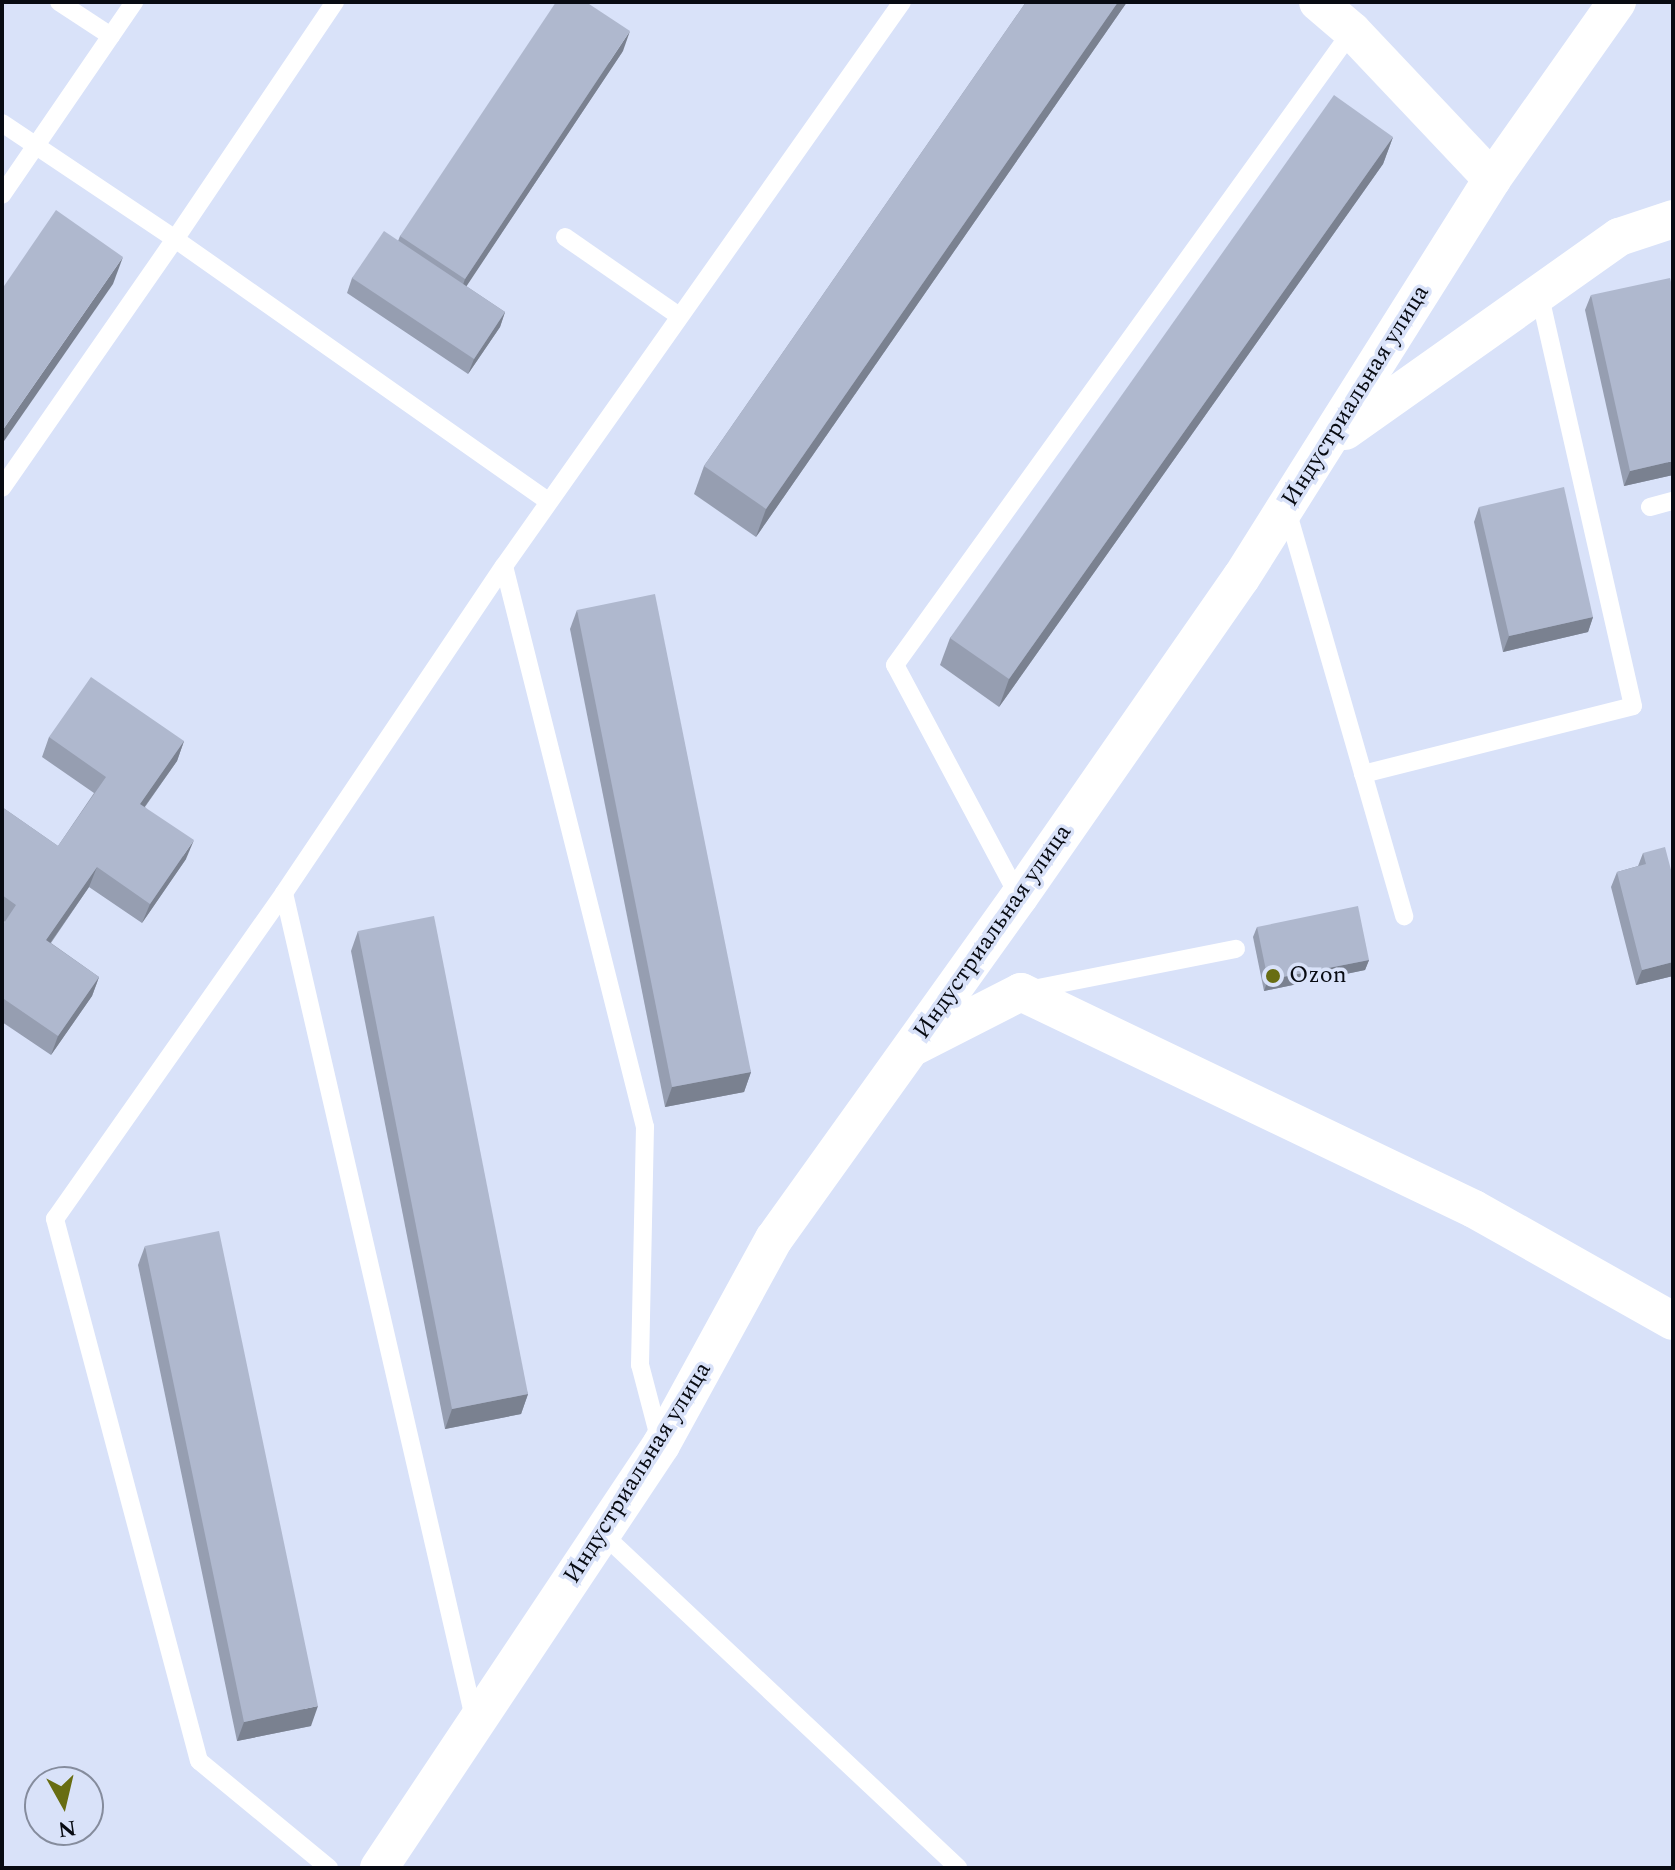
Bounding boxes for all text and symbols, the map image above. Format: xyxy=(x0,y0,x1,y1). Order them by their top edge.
street label: Индустриальная улица xyxy=(1276,280,1436,512)
street label: Индустриальная улица xyxy=(908,819,1078,1045)
place label: Ozon xyxy=(1289,962,1347,990)
marker: Ozon xyxy=(1264,967,1282,985)
street label: Индустриальная улица xyxy=(558,1357,718,1589)
north arrow xyxy=(24,1766,104,1846)
text: N xyxy=(56,1811,78,1846)

